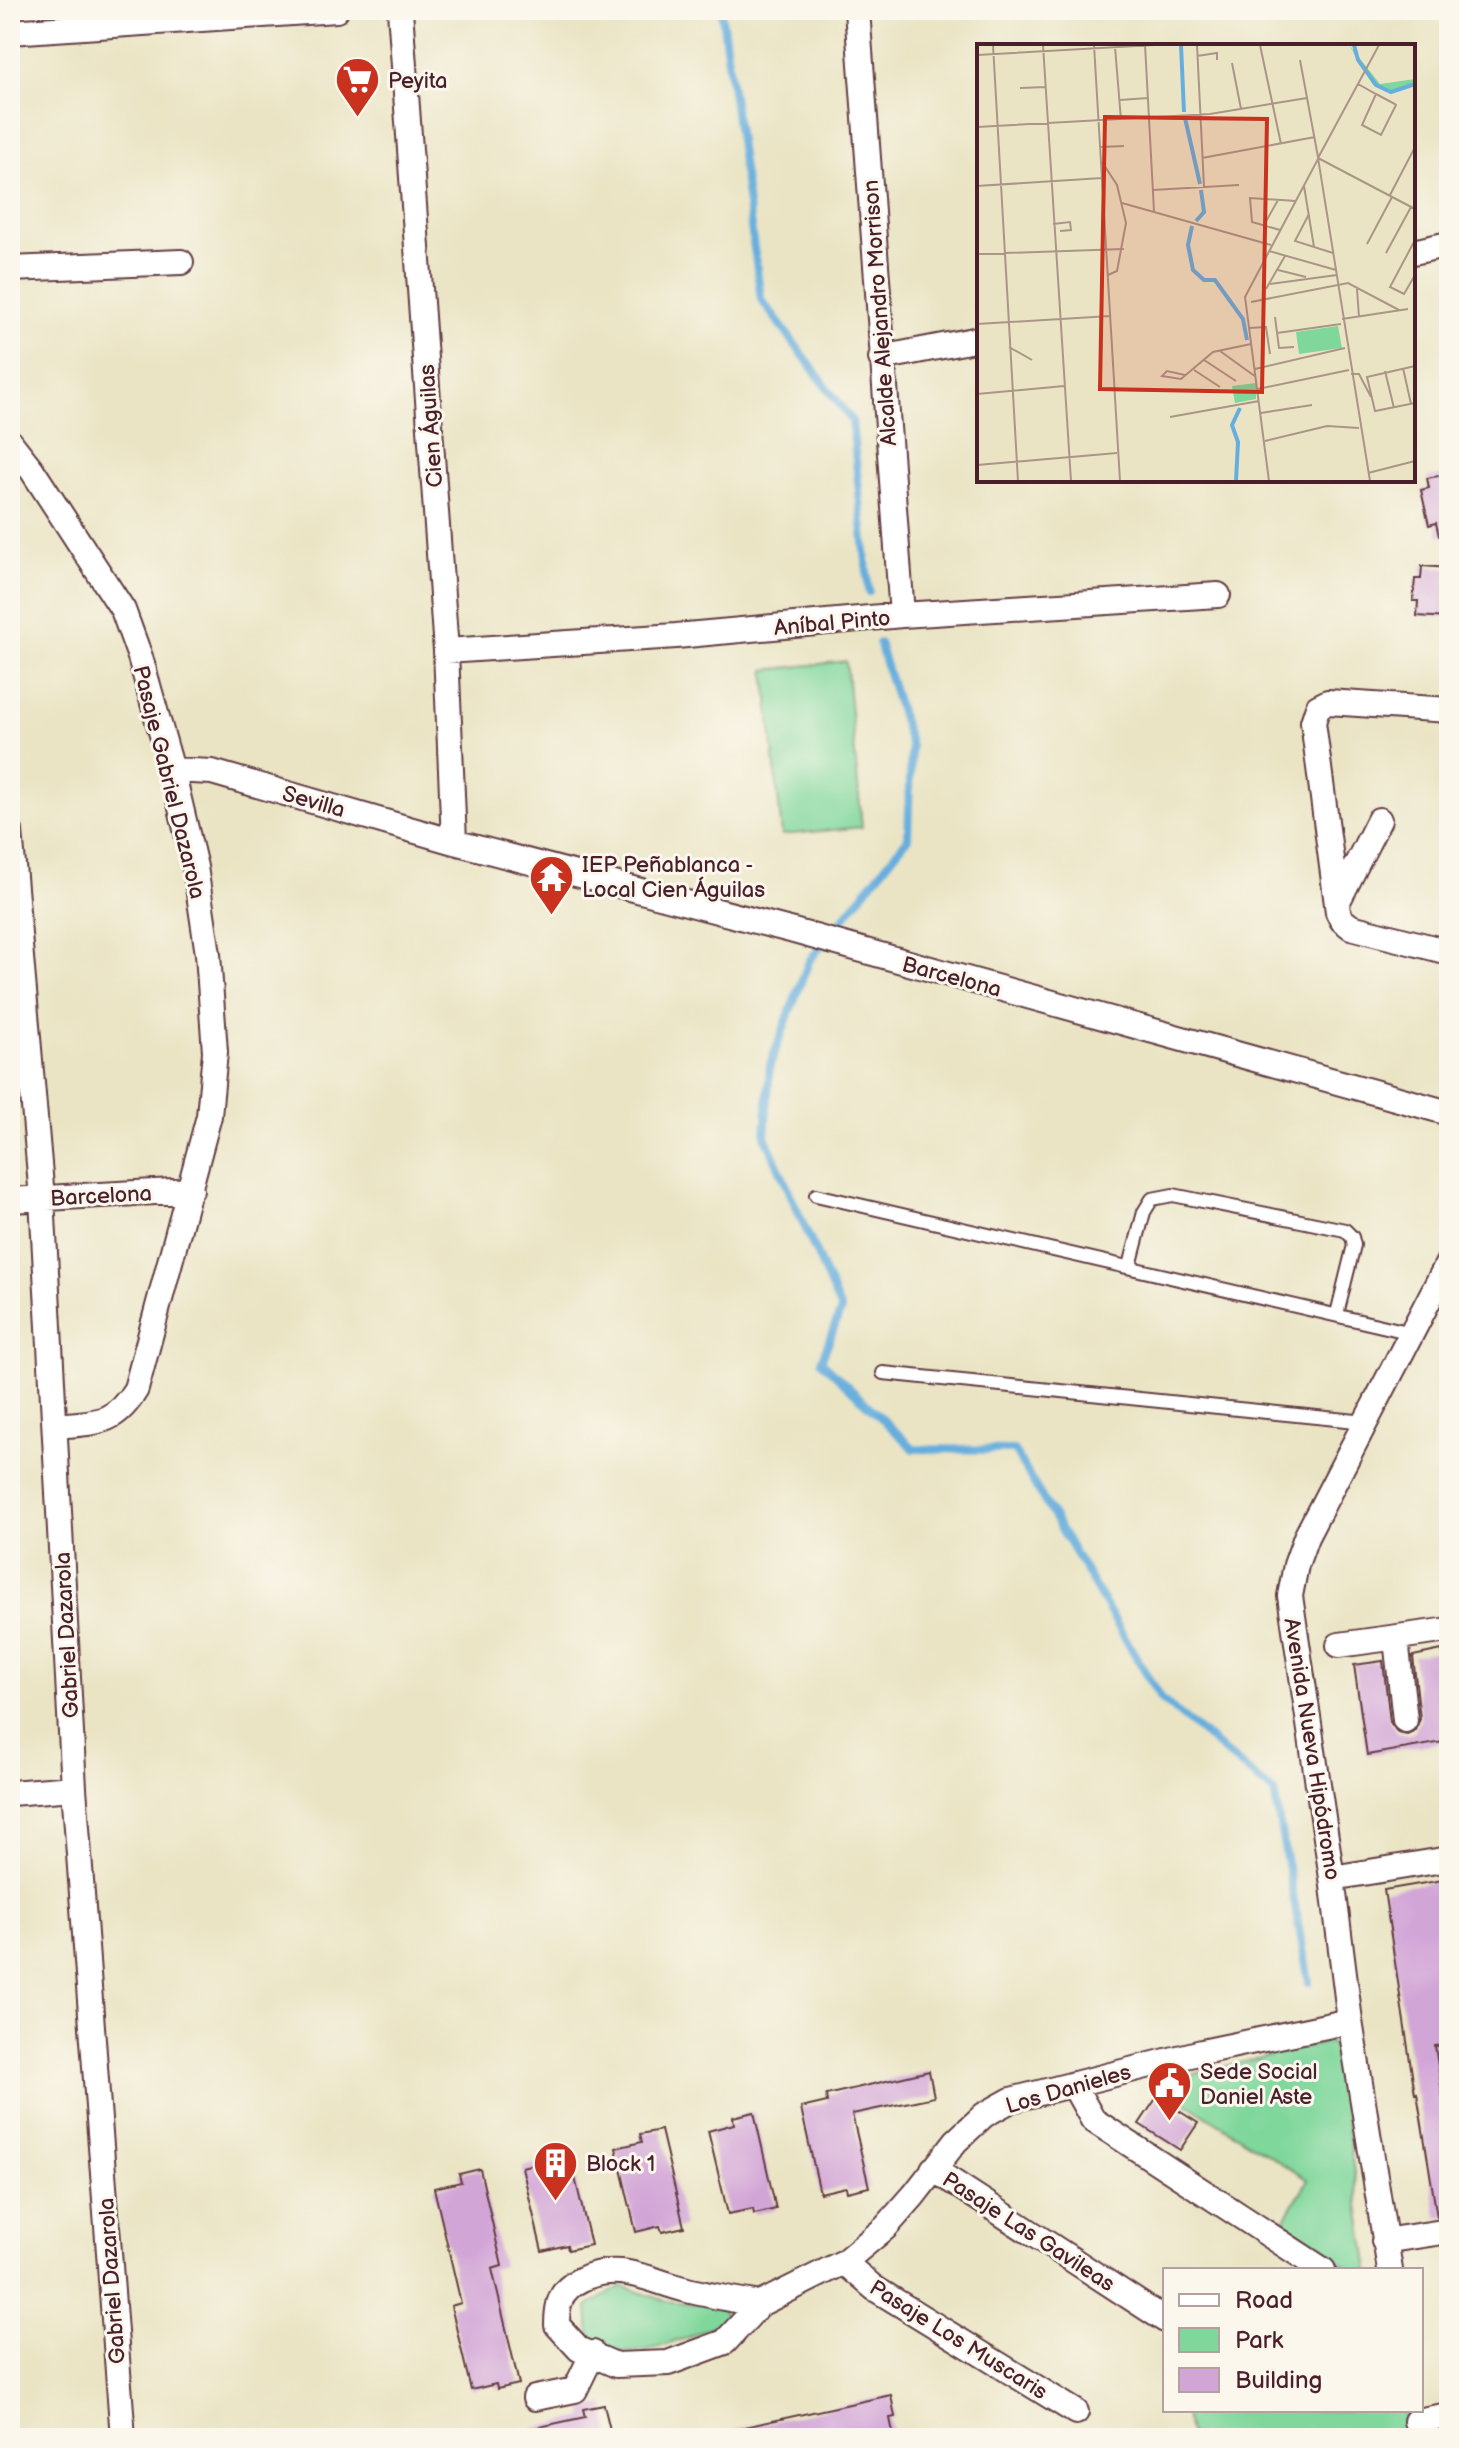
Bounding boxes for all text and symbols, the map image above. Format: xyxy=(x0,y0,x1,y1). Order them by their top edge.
inset map xyxy=(977,44,1415,482)
supermarket icon: Peyita xyxy=(333,56,381,119)
place label: Peyita xyxy=(388,68,447,95)
street label: Alcalde Alejandro Morrison xyxy=(858,179,903,447)
street label: Cien Águilas xyxy=(413,363,449,489)
street label: Aníbal Pinto xyxy=(773,605,891,642)
street label: Pasaje Gabriel Dazarola xyxy=(126,663,211,902)
street label: Sevilla xyxy=(279,781,348,824)
place label: IEP Peñablanca - Local Cien Águilas xyxy=(582,852,765,904)
temple icon: IEP Peñablanca - Local Cien Águilas xyxy=(527,853,575,916)
street label: Barcelona xyxy=(899,951,1004,1004)
street label: Barcelona xyxy=(49,1180,153,1213)
street label: Gabriel Dazarola xyxy=(50,1551,85,1719)
street label: Avenida Nueva Hipódromo xyxy=(1277,1616,1346,1882)
street label: Los Danieles xyxy=(1003,2059,1134,2120)
place label: Sede Social Daniel Aste xyxy=(1200,2059,1318,2111)
public building icon: Sede Social Daniel Aste xyxy=(1145,2060,1193,2123)
building icon: Block 1 xyxy=(531,2139,579,2202)
place label: Block 1 xyxy=(586,2151,655,2178)
street label: Pasaje Las Gavileas xyxy=(937,2166,1120,2298)
street label: Gabriel Dazarola xyxy=(93,2197,132,2365)
legend xyxy=(1163,2268,1423,2412)
street label: Pasaje Los Muscaris xyxy=(864,2275,1052,2406)
text: Road xyxy=(1235,2286,1293,2315)
text: Park xyxy=(1235,2326,1283,2355)
text: Building xyxy=(1235,2366,1322,2395)

